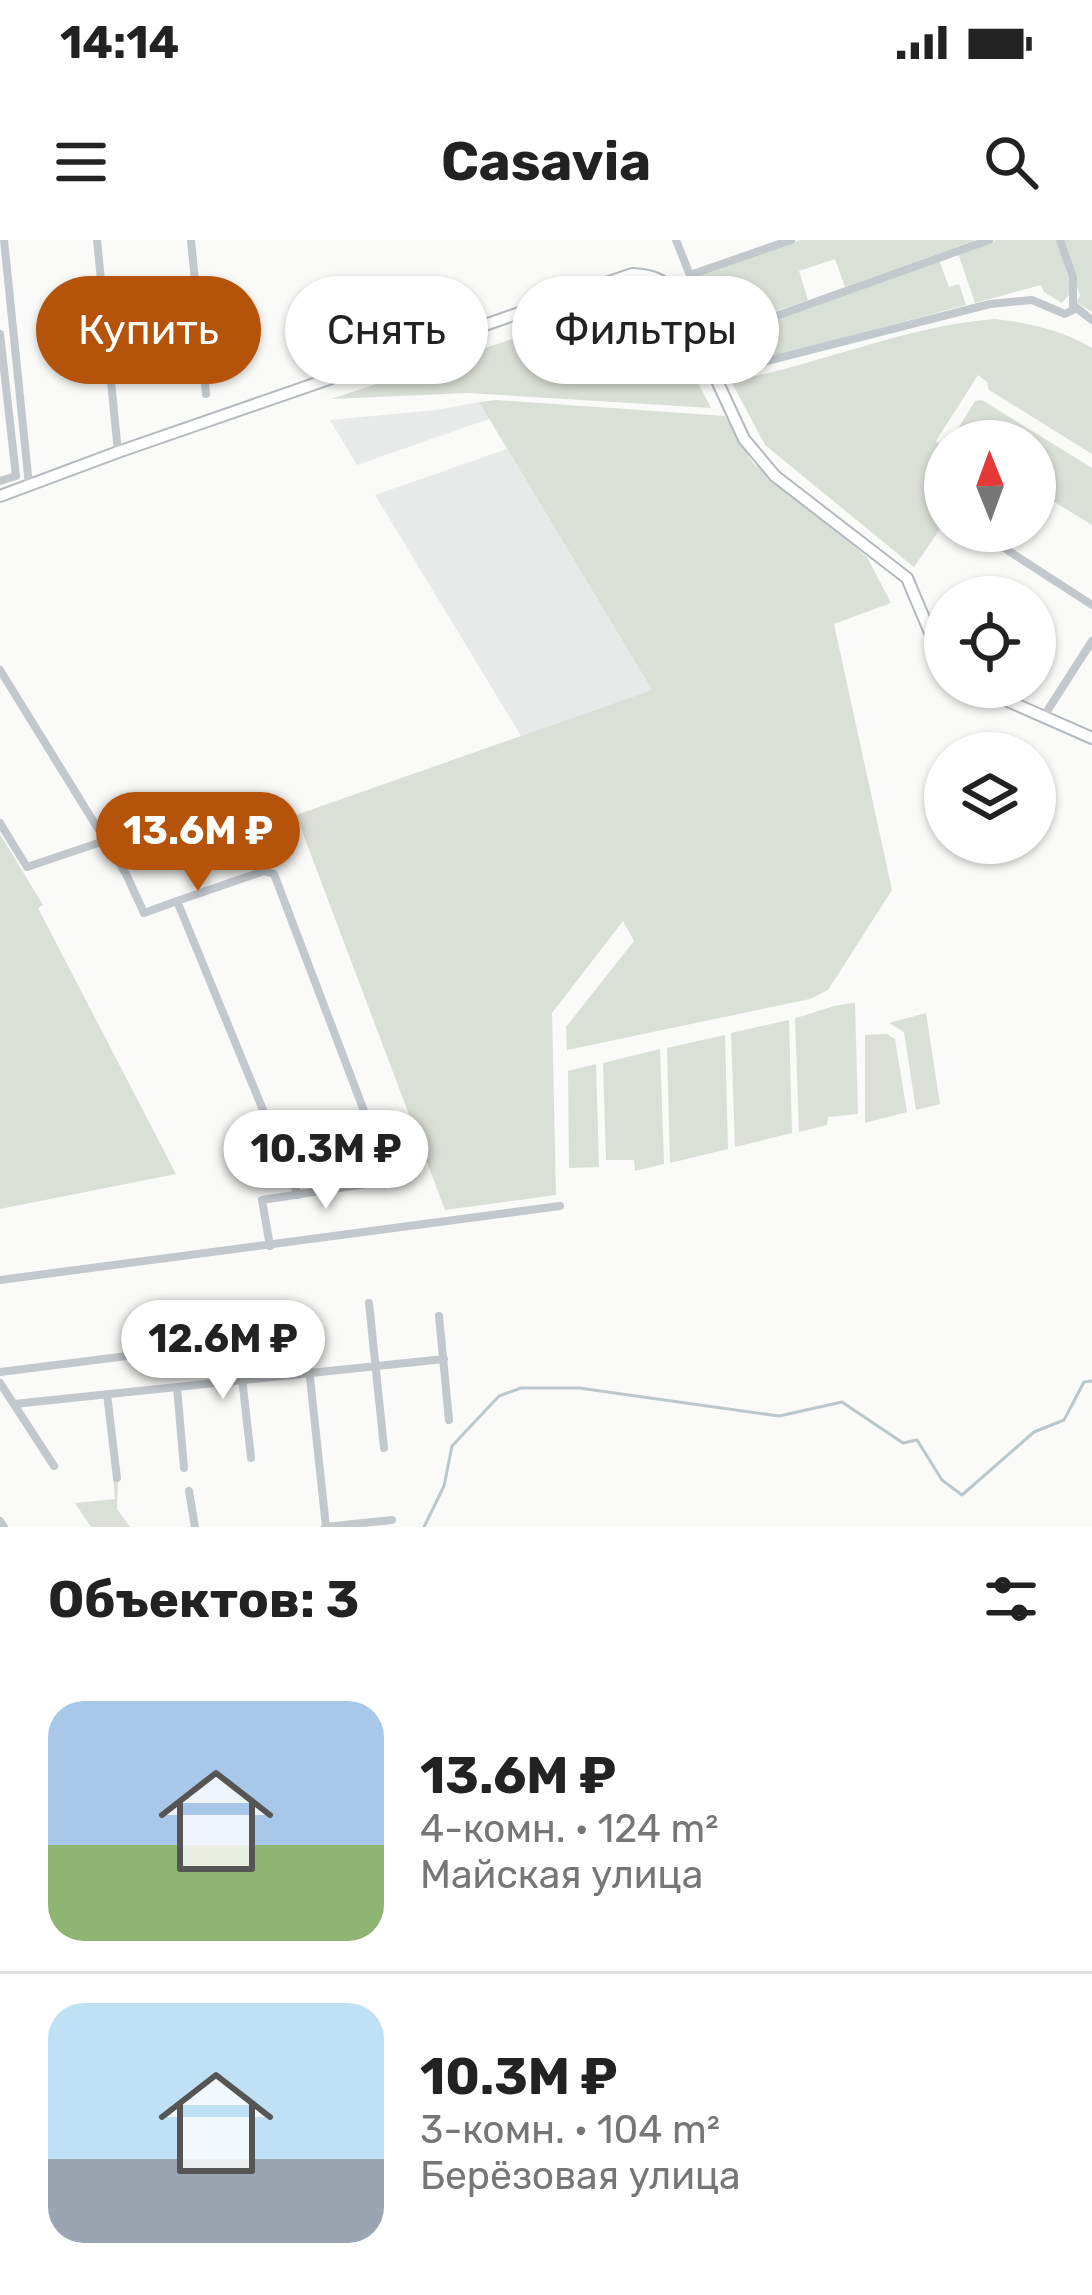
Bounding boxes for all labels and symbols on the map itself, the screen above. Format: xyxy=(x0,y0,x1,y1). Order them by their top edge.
north arrow xyxy=(924,420,1056,552)
pin: 13.6M ₽ xyxy=(87,792,309,894)
pin: 10.3M ₽ xyxy=(215,1110,437,1212)
pin: 12.6M ₽ xyxy=(112,1300,334,1402)

